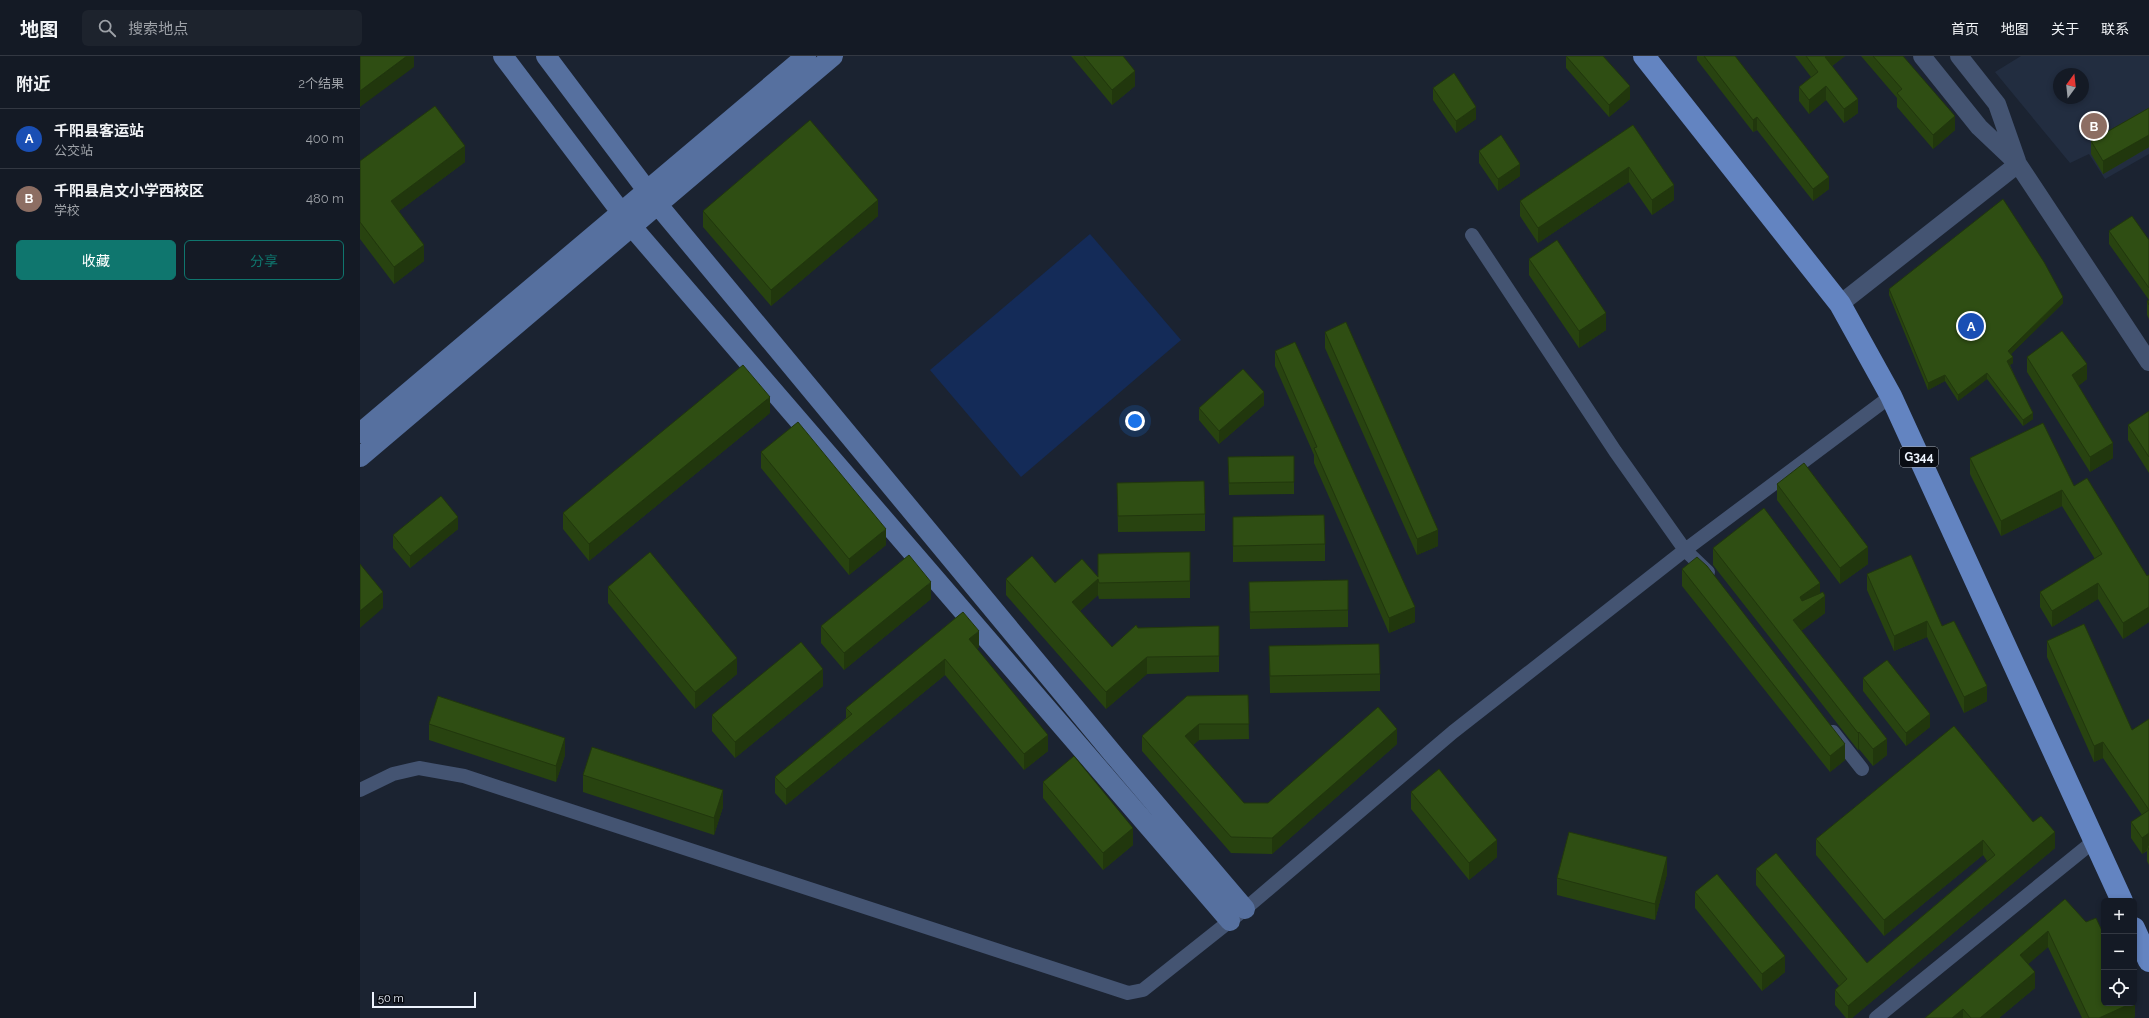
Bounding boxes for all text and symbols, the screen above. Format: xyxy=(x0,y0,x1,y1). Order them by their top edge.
search box xyxy=(82,10,362,46)
icon: search xyxy=(96,17,118,39)
text: 地图 xyxy=(20,18,58,40)
text: 搜索地点 xyxy=(128,20,188,38)
text: 首页 xyxy=(1951,21,1979,37)
text: 地图 xyxy=(2001,21,2029,37)
text: 关于 xyxy=(2051,21,2079,37)
text: 联系 xyxy=(2101,21,2129,37)
north arrow xyxy=(2053,68,2089,104)
text: 附近 xyxy=(16,74,50,94)
text: 2个结果 xyxy=(298,76,344,91)
pin: B xyxy=(2081,111,2107,141)
text: 千阳县客运站 xyxy=(54,122,144,140)
text: A xyxy=(25,131,33,146)
text: 400 m xyxy=(306,131,344,146)
text: 公交站 xyxy=(54,143,93,158)
text: 千阳县启文小学西校区 xyxy=(54,182,204,200)
text: B xyxy=(25,191,33,206)
text: 480 m xyxy=(306,191,344,206)
text: 学校 xyxy=(54,203,80,218)
button: 收藏 xyxy=(16,240,176,280)
button: 分享 xyxy=(184,240,344,280)
pin: A xyxy=(1958,311,1984,341)
your location xyxy=(1125,411,1145,431)
road number: G344 xyxy=(1900,447,1938,467)
map controls xyxy=(2101,898,2137,1006)
button: + xyxy=(2101,898,2137,934)
button: − xyxy=(2101,934,2137,970)
button: locate xyxy=(2101,970,2137,1006)
scale bar xyxy=(372,990,476,1009)
text: 50 m xyxy=(378,992,404,1005)

